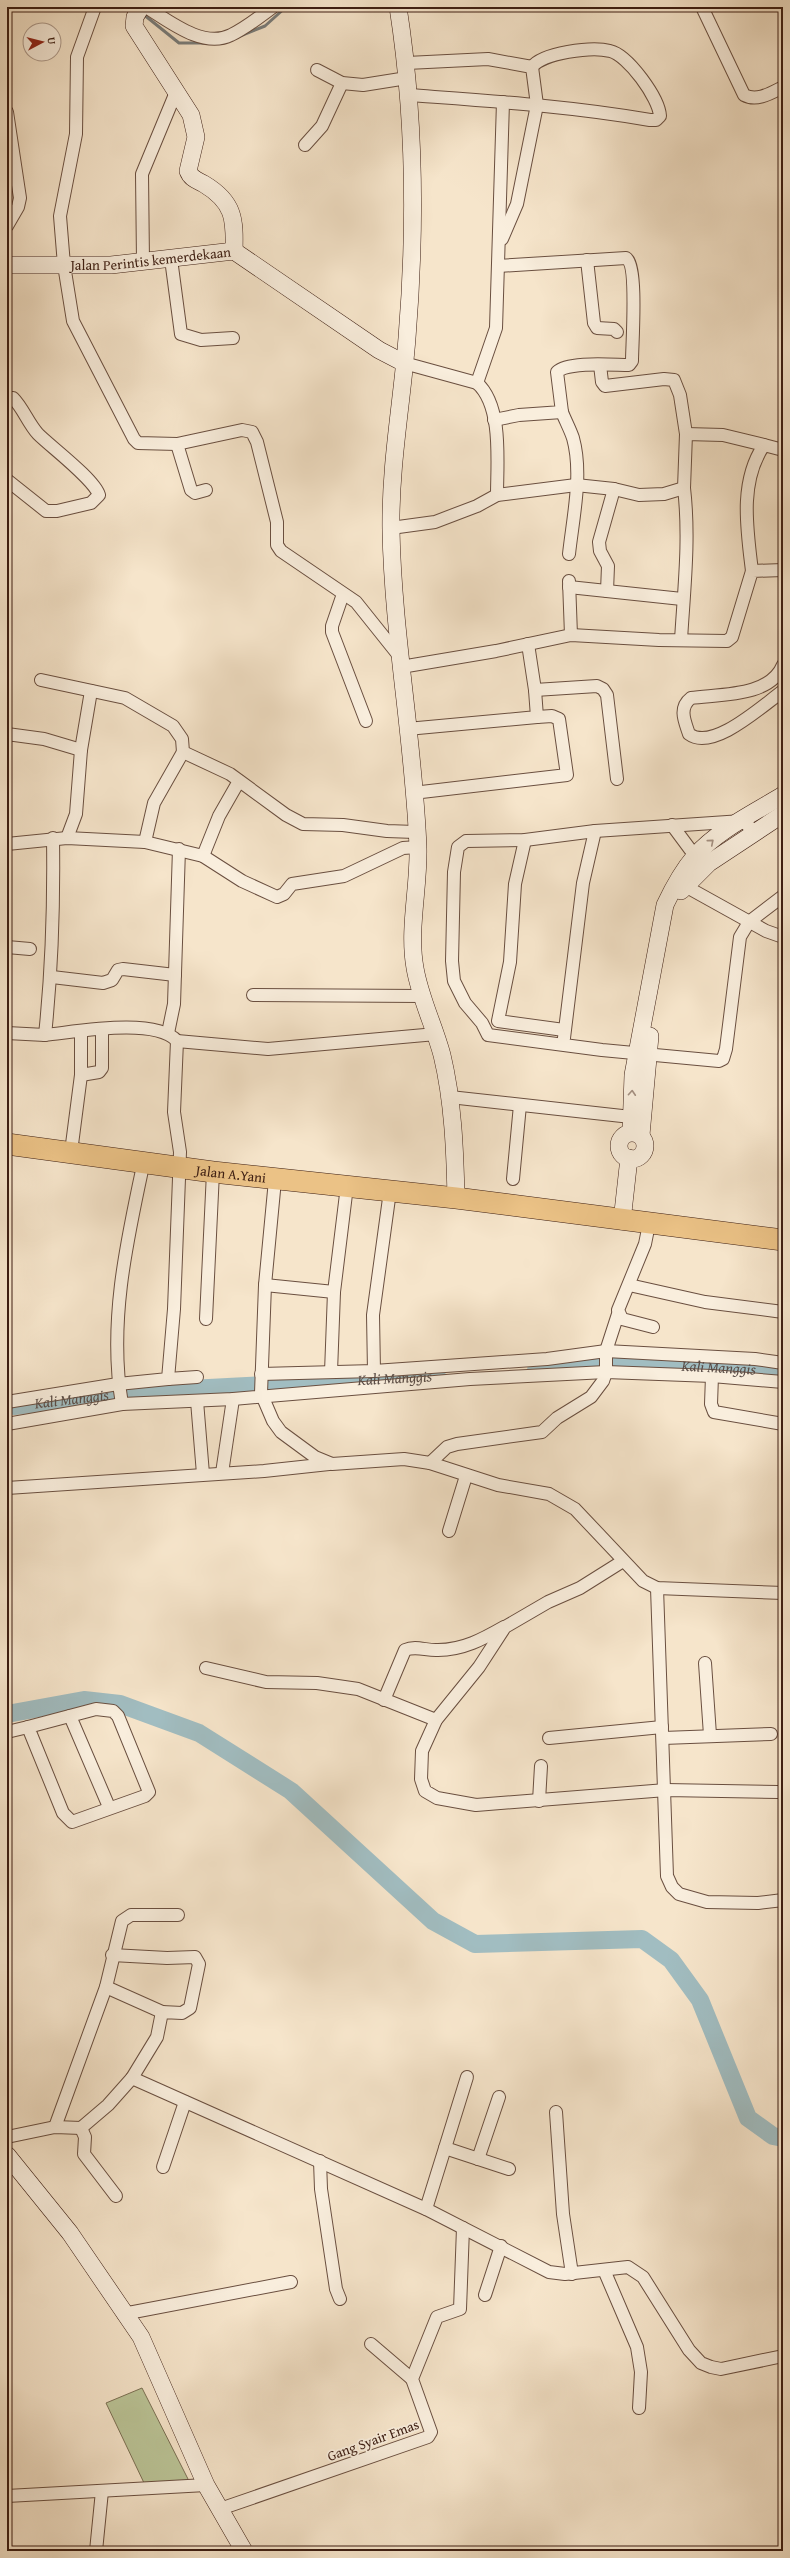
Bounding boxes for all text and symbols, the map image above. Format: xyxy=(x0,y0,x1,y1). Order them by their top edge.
north arrow xyxy=(22,22,62,62)
text: U xyxy=(44,36,60,46)
street label: Jalan Perintis kemerdekaan xyxy=(68,241,232,275)
one-way arrow xyxy=(706,840,714,847)
one-way arrow xyxy=(628,1090,637,1096)
street label: Jalan A.Yani xyxy=(193,1160,267,1188)
water label: Kali Manggis xyxy=(680,1355,757,1379)
water label: Kali Manggis xyxy=(356,1365,433,1390)
water label: Kali Manggis xyxy=(32,1384,110,1414)
street label: Gang Syair Emas xyxy=(324,2414,422,2466)

